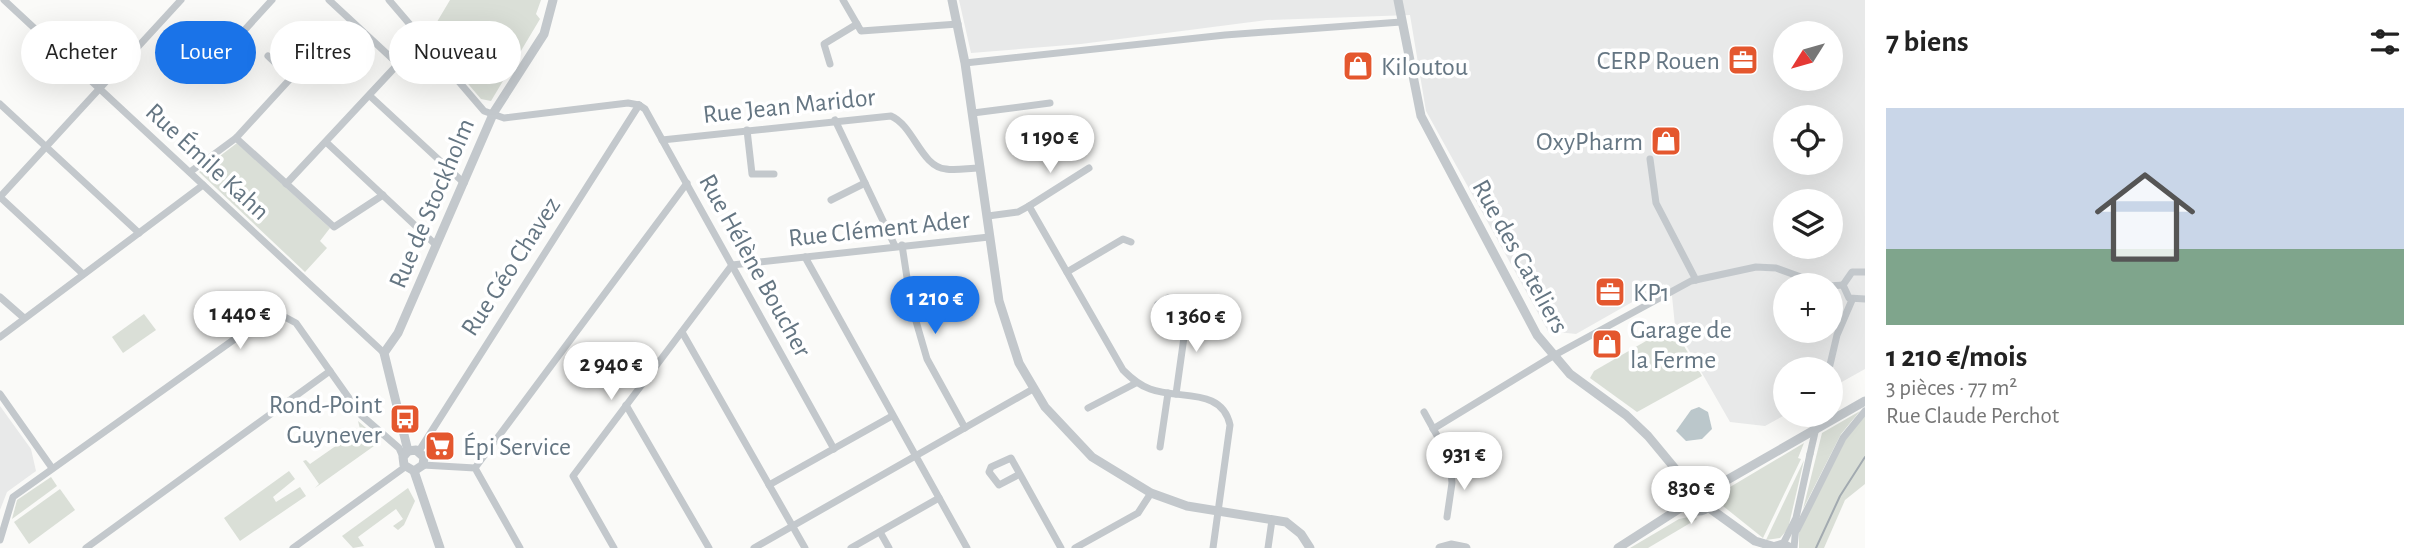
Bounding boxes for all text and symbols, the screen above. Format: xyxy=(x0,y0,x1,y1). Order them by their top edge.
chip: Acheter xyxy=(21,21,141,84)
chip: Louer xyxy=(155,21,256,84)
chip: Filtres xyxy=(270,21,375,84)
chip: Nouveau xyxy=(389,21,521,84)
north arrow xyxy=(1773,21,1843,91)
map controls xyxy=(1773,21,1843,427)
icon: filters xyxy=(2366,23,2404,61)
text: 7 biens xyxy=(1886,27,1969,57)
office icon: CERP Rouen xyxy=(1726,43,1760,77)
place label: CERP Rouen xyxy=(1597,48,1720,74)
shop icon: Kiloutou xyxy=(1341,49,1375,83)
place label: Kiloutou xyxy=(1381,54,1468,80)
street label: Rue Jean Maridor xyxy=(701,84,877,128)
street label: Rue Émile Kahn xyxy=(141,97,275,225)
button: locate xyxy=(1773,105,1843,175)
street label: Rue de Stockholm xyxy=(384,115,479,292)
pin: 1 190 € xyxy=(985,116,1115,175)
shop icon: OxyPharm xyxy=(1649,124,1683,158)
text: 1 190 € xyxy=(1021,126,1079,149)
place label: OxyPharm xyxy=(1536,129,1643,155)
icon: home xyxy=(2082,154,2208,280)
street label: Rue Hélène Boucher xyxy=(694,170,816,362)
street label: Rue des Cateliers xyxy=(1467,175,1573,338)
button: layers xyxy=(1773,189,1843,259)
street label: Rue Géo Chavez xyxy=(456,193,565,341)
street label: Rue Clément Ader xyxy=(787,206,972,251)
button: + xyxy=(1773,273,1843,343)
office icon: KP1 xyxy=(1593,275,1627,309)
pin: 1 210 € xyxy=(870,276,1000,336)
place label: KP1 xyxy=(1633,280,1670,306)
text: 1 210 € xyxy=(906,287,964,310)
pin: 1 440 € xyxy=(175,292,305,351)
pin: 1 360 € xyxy=(1131,294,1261,354)
text: 1 440 € xyxy=(209,302,271,325)
text: 1 360 € xyxy=(1167,305,1225,328)
place label: Garage de la Ferme xyxy=(1630,317,1732,373)
shop icon: Garage de la Ferme xyxy=(1590,327,1624,361)
pin: 2 940 € xyxy=(546,342,676,402)
text: 1 210 €/mois xyxy=(1886,342,2027,372)
text: 2 940 € xyxy=(579,353,643,376)
button: − xyxy=(1773,357,1843,427)
text: 3 pièces · 77 m² xyxy=(1886,377,2017,400)
place label: Rond-Point Guynever xyxy=(269,392,383,448)
bus stop icon: Rond-Point Guynever xyxy=(388,402,422,436)
text: Rue Claude Perchot xyxy=(1886,405,2059,428)
supermarket icon: Épi Service xyxy=(423,429,457,463)
place label: Épi Service xyxy=(463,432,571,460)
pin: 931 € xyxy=(1415,433,1513,492)
text: 931 € xyxy=(1442,443,1486,466)
pin: 830 € xyxy=(1642,466,1740,526)
text: 830 € xyxy=(1667,477,1715,500)

